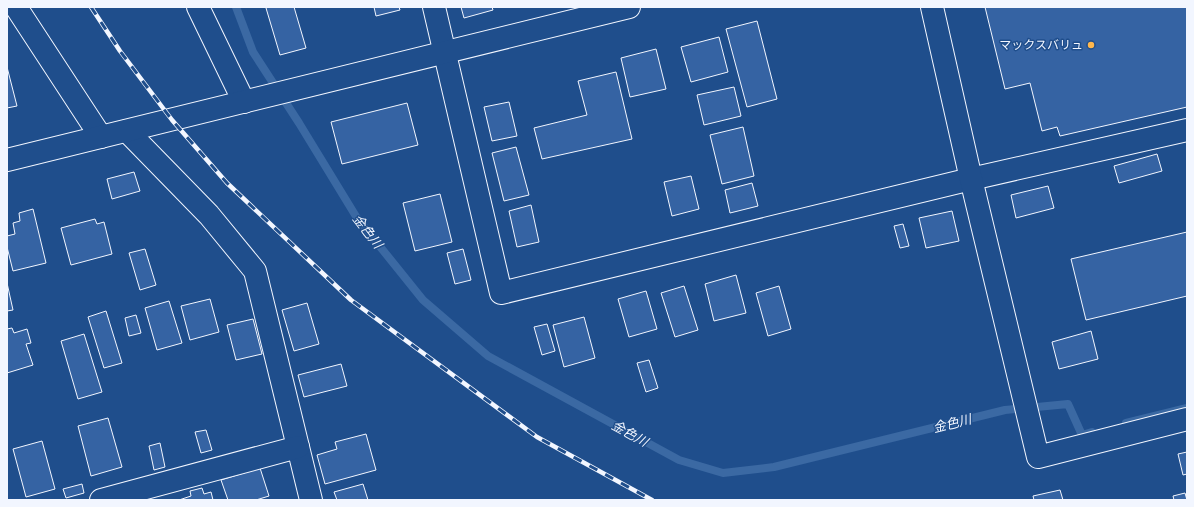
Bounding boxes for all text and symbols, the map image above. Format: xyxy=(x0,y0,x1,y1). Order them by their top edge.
place label: マックスバリュ xyxy=(999,38,1083,52)
marker: マックスバリュ xyxy=(1086,40,1096,50)
water label: 金色川 xyxy=(350,211,387,253)
water label: 金色川 xyxy=(931,411,975,435)
water label: 金色川 xyxy=(609,417,652,450)

